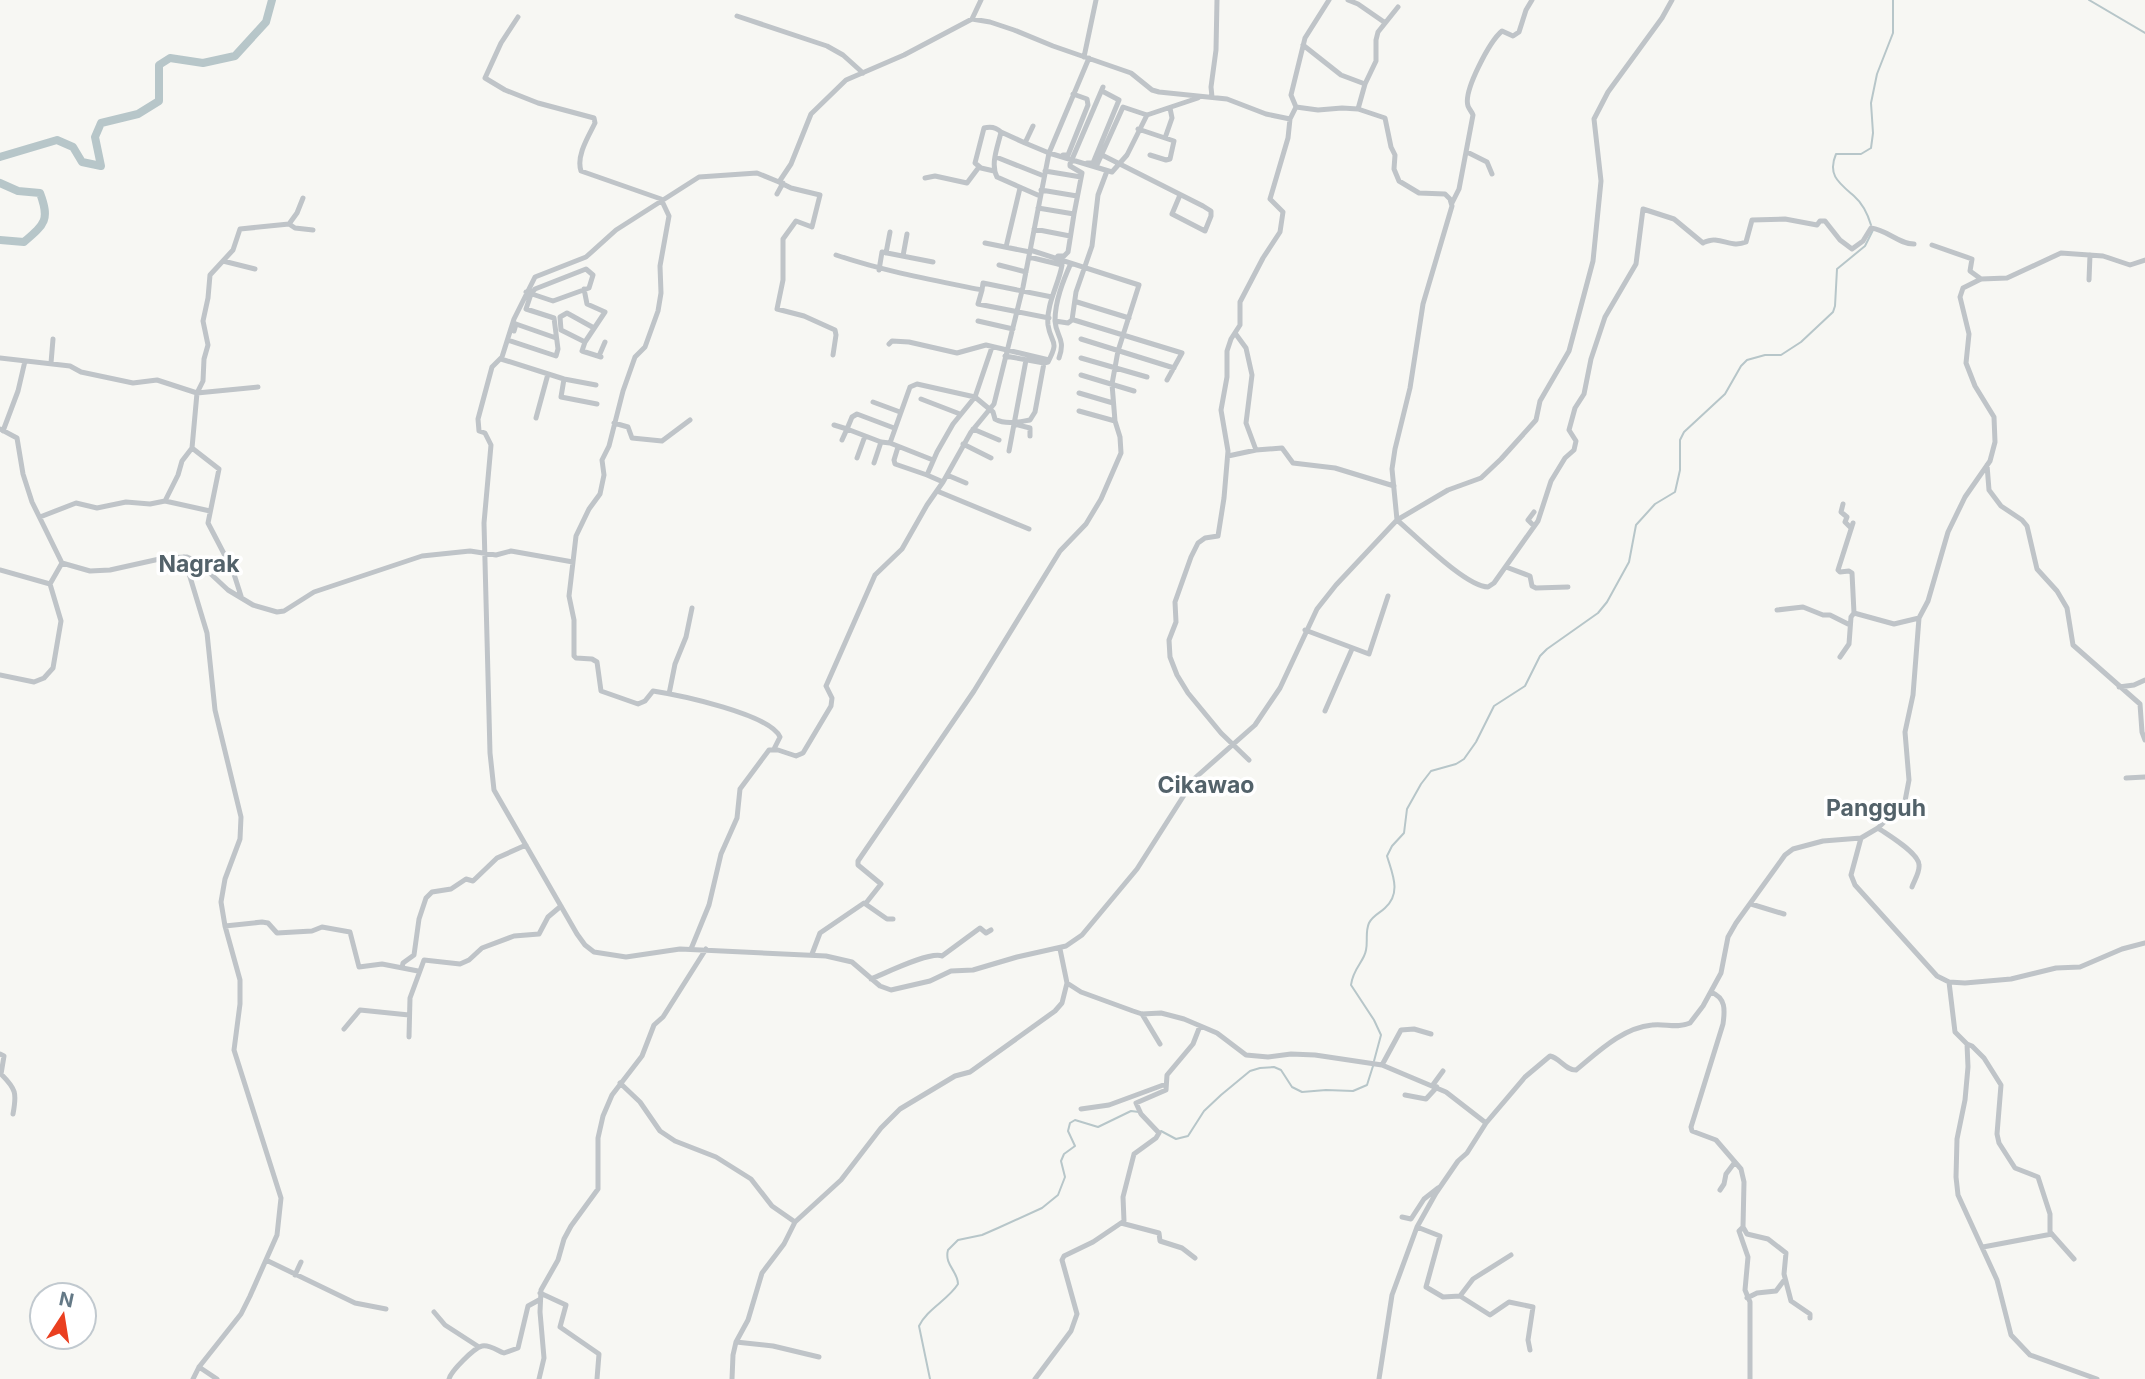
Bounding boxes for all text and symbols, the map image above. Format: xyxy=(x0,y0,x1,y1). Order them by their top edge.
district label: Nagrak xyxy=(158,550,240,578)
district label: Cikawao xyxy=(1158,771,1254,799)
district label: Pangguh xyxy=(1826,794,1926,822)
north arrow xyxy=(28,1281,98,1351)
text: N xyxy=(57,1287,76,1313)

